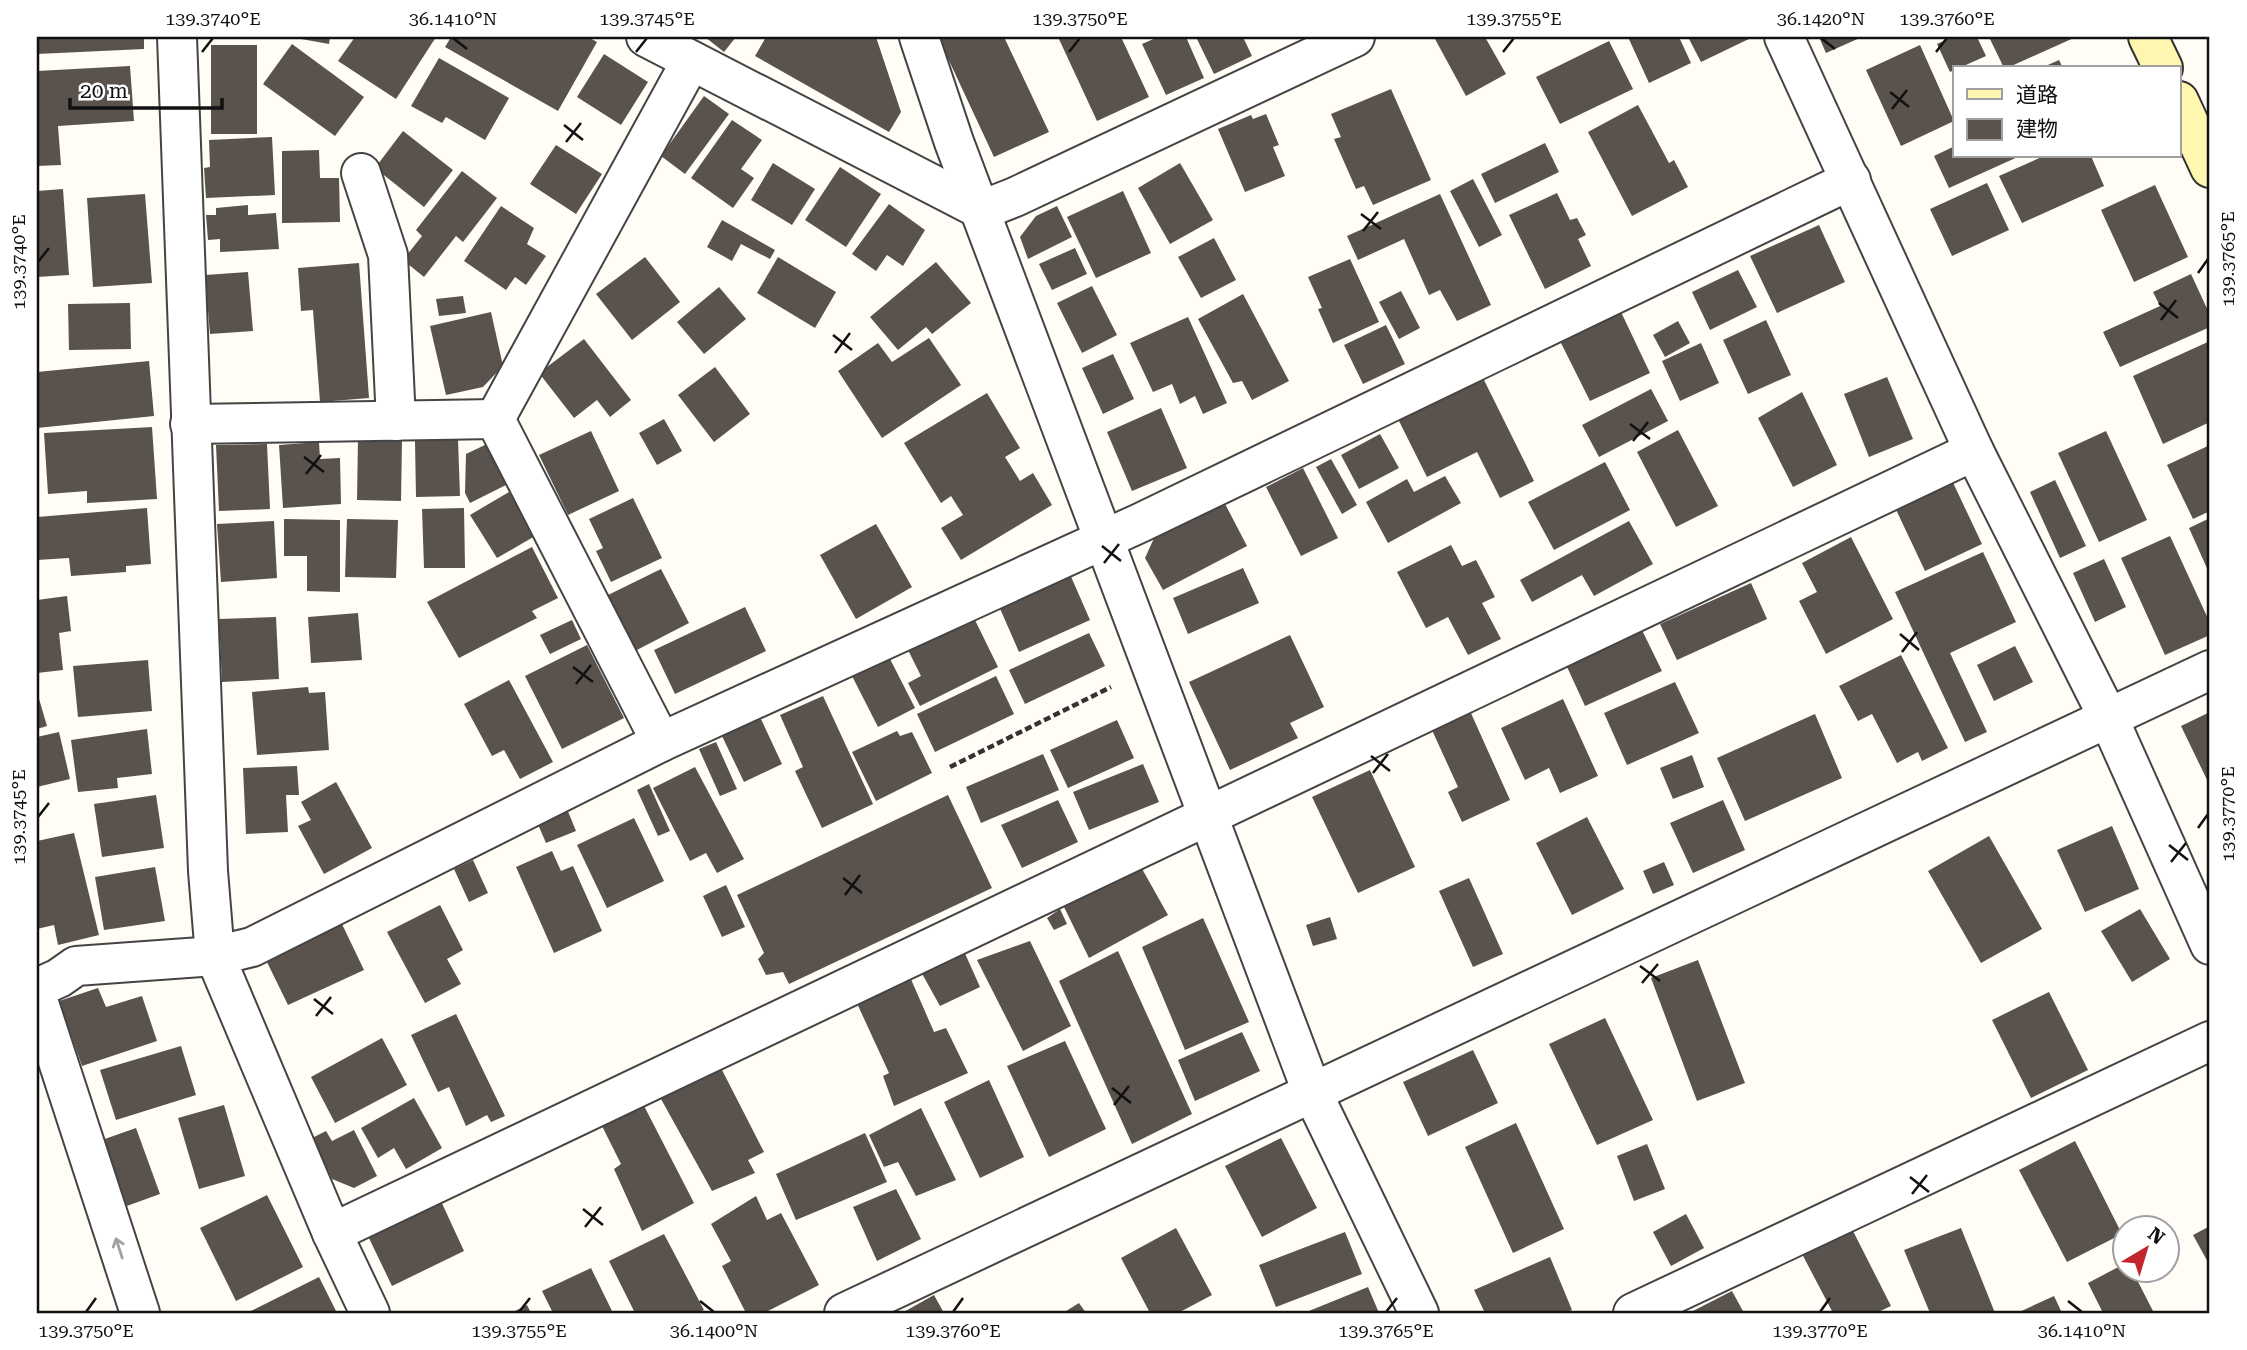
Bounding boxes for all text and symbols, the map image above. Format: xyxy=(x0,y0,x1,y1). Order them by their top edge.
text: 139.3740°E xyxy=(165,8,261,29)
text: 36.1410°N xyxy=(409,8,497,29)
text: 139.3745°E xyxy=(599,8,695,29)
text: 139.3750°E xyxy=(1032,8,1128,29)
text: 139.3755°E xyxy=(1466,8,1562,29)
text: 36.1420°N xyxy=(1777,8,1865,29)
text: 139.3760°E xyxy=(1899,8,1995,29)
scale bar xyxy=(70,66,222,110)
legend xyxy=(1953,66,2180,158)
text: 20 m xyxy=(80,79,128,103)
text: 道路 xyxy=(2016,83,2058,107)
text: 建物 xyxy=(2016,117,2058,141)
text: 139.3765°E xyxy=(2217,211,2238,307)
text: 139.3740°E xyxy=(8,214,29,310)
text: 139.3770°E xyxy=(2217,766,2238,862)
text: 139.3745°E xyxy=(8,769,29,865)
north arrow xyxy=(2110,1214,2180,1284)
text: N xyxy=(2143,1222,2169,1250)
one-way arrow xyxy=(111,1238,124,1260)
text: 139.3750°E xyxy=(38,1320,134,1341)
text: 139.3755°E xyxy=(471,1320,567,1341)
text: 36.1400°N xyxy=(670,1320,758,1341)
text: 139.3760°E xyxy=(905,1320,1001,1341)
text: 139.3765°E xyxy=(1338,1320,1434,1341)
text: 139.3770°E xyxy=(1772,1320,1868,1341)
text: 36.1410°N xyxy=(2038,1320,2126,1341)

